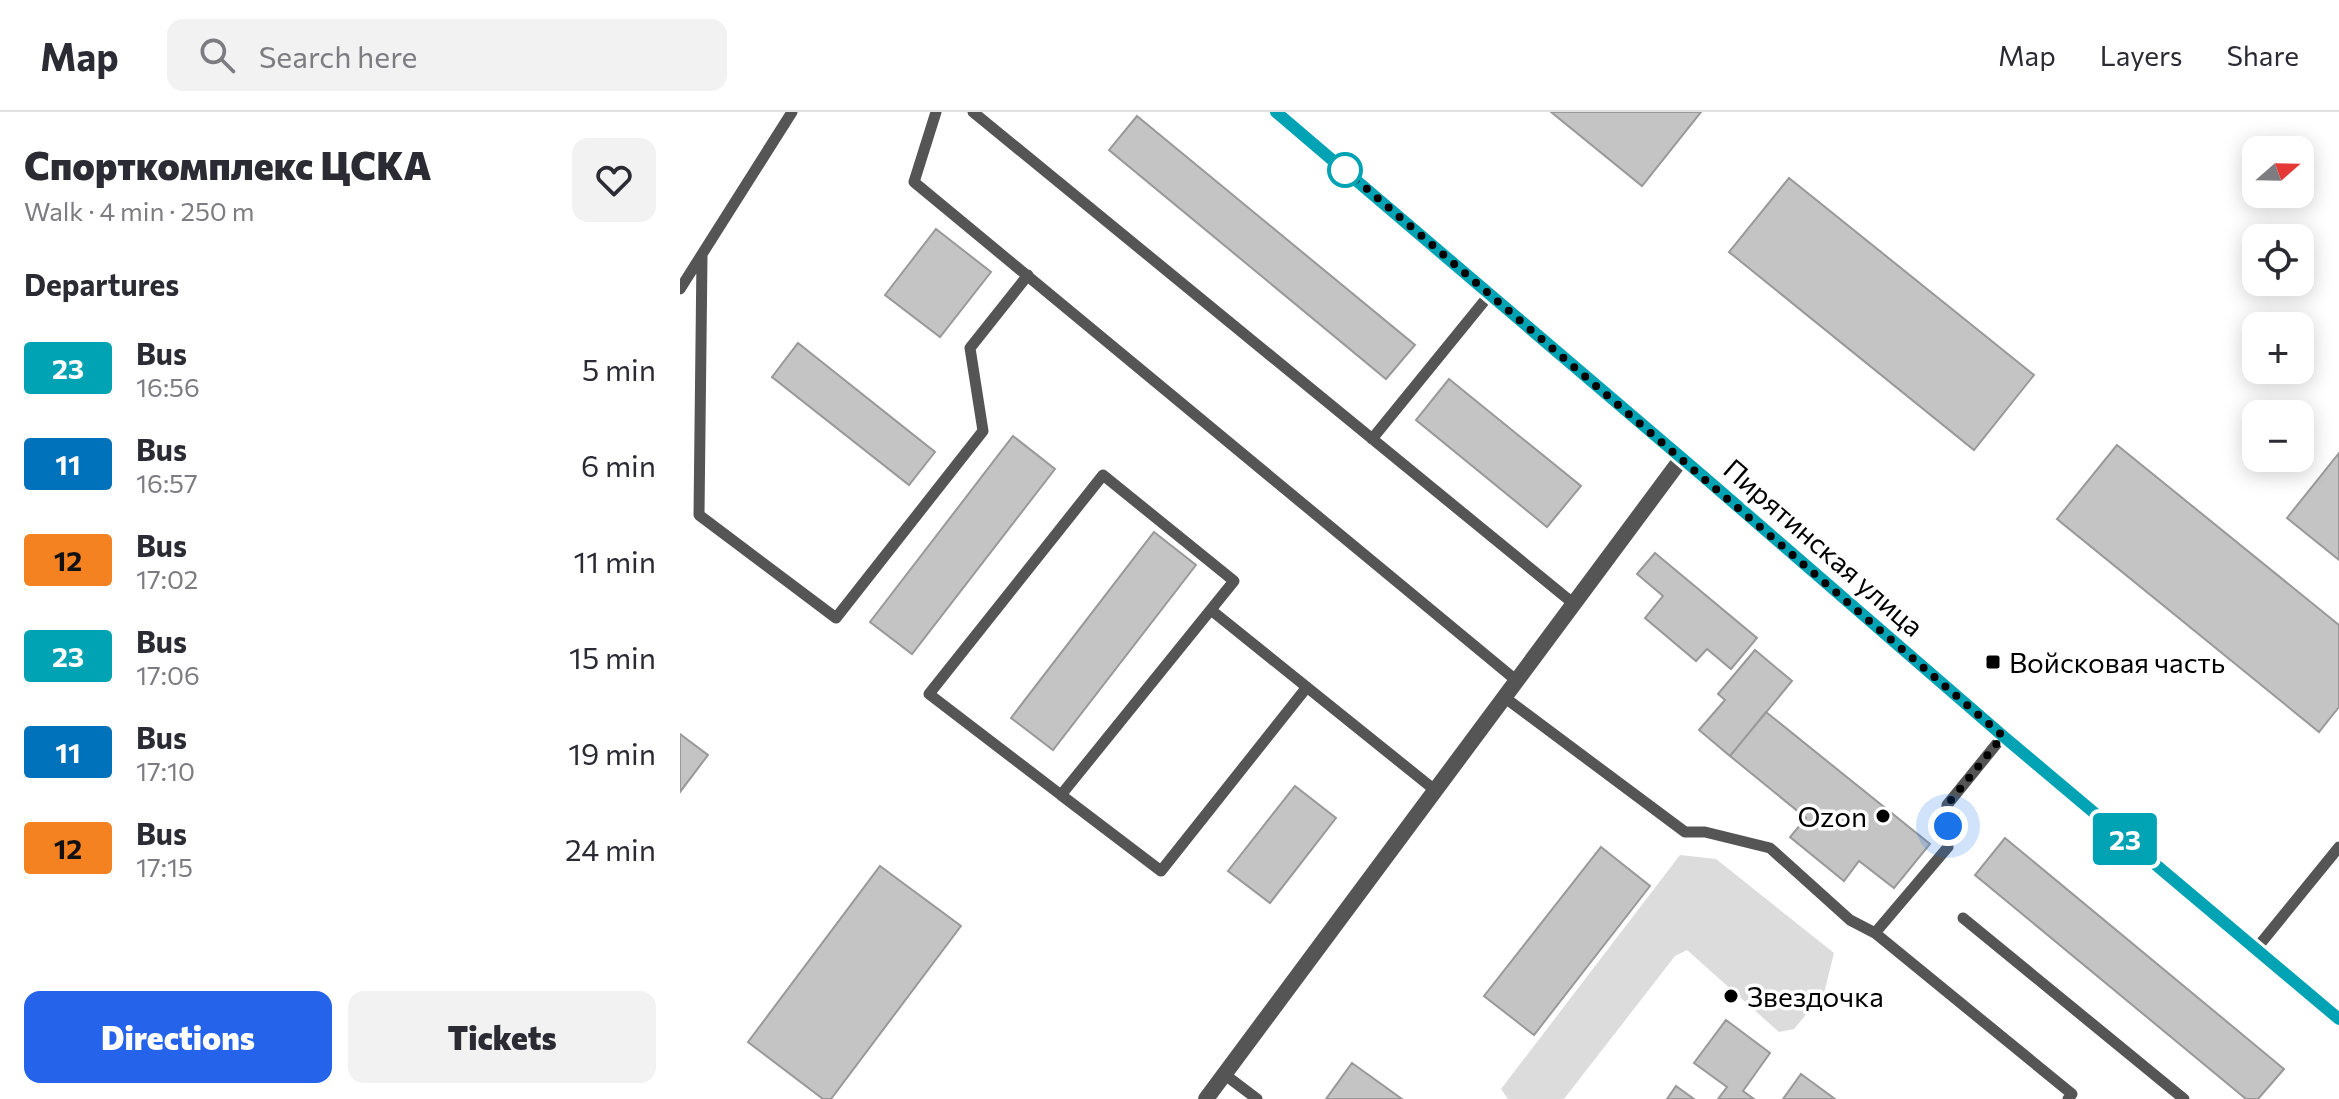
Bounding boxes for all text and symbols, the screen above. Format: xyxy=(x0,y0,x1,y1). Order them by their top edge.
search box xyxy=(167,19,727,91)
text: Map xyxy=(40,32,119,79)
icon: search xyxy=(195,33,239,77)
text: Search here xyxy=(259,37,417,74)
text: Map xyxy=(1998,38,2056,72)
text: Layers xyxy=(2100,38,2182,72)
text: Share xyxy=(2226,38,2299,72)
north arrow xyxy=(2242,136,2314,208)
map controls xyxy=(2242,136,2314,472)
button: heart xyxy=(572,138,656,222)
text: Спорткомплекс ЦСКА xyxy=(24,141,431,188)
unlabelled marker xyxy=(1328,153,1362,187)
text: Walk · 4 min · 250 m xyxy=(24,195,254,226)
button: locate xyxy=(2242,224,2314,296)
text: Departures xyxy=(24,265,179,302)
button: + xyxy=(2242,312,2314,384)
text: Bus xyxy=(136,334,187,371)
text: 5 min xyxy=(582,350,656,387)
text: 23 xyxy=(52,351,84,385)
text: 16:56 xyxy=(136,371,200,402)
button: − xyxy=(2242,400,2314,472)
text: Bus xyxy=(136,430,187,467)
text: 6 min xyxy=(581,446,656,483)
text: 11 xyxy=(55,447,81,481)
street label: Пирятинская улица xyxy=(1717,451,1931,643)
text: 16:57 xyxy=(136,467,198,498)
text: Bus xyxy=(136,526,187,563)
text: 11 min xyxy=(574,542,656,579)
text: 12 xyxy=(54,543,82,577)
text: 17:02 xyxy=(136,563,198,594)
text: Bus xyxy=(136,622,187,659)
text: 15 min xyxy=(569,638,656,675)
text: 23 xyxy=(52,639,84,673)
place label: Войсковая часть xyxy=(2009,645,2225,679)
marker: Войсковая часть xyxy=(1984,653,2002,671)
text: 17:06 xyxy=(136,659,200,690)
text: Bus xyxy=(136,718,187,755)
text: 19 min xyxy=(568,734,656,771)
text: 11 xyxy=(55,735,81,769)
text: 17:10 xyxy=(136,755,195,786)
place label: Ozon xyxy=(1797,799,1867,833)
your location xyxy=(1928,806,1968,846)
marker: Ozon xyxy=(1874,807,1892,825)
line badge: 23 xyxy=(2089,813,2161,865)
text: Bus xyxy=(136,814,187,851)
text: 23 xyxy=(2109,822,2141,856)
text: 24 min xyxy=(565,830,656,867)
text: 12 xyxy=(54,831,82,865)
text: 17:15 xyxy=(136,851,193,882)
place label: Звездочка xyxy=(1747,979,1884,1013)
marker: Звездочка xyxy=(1722,987,1740,1005)
button: Directions xyxy=(24,991,332,1083)
button: Tickets xyxy=(348,991,656,1083)

